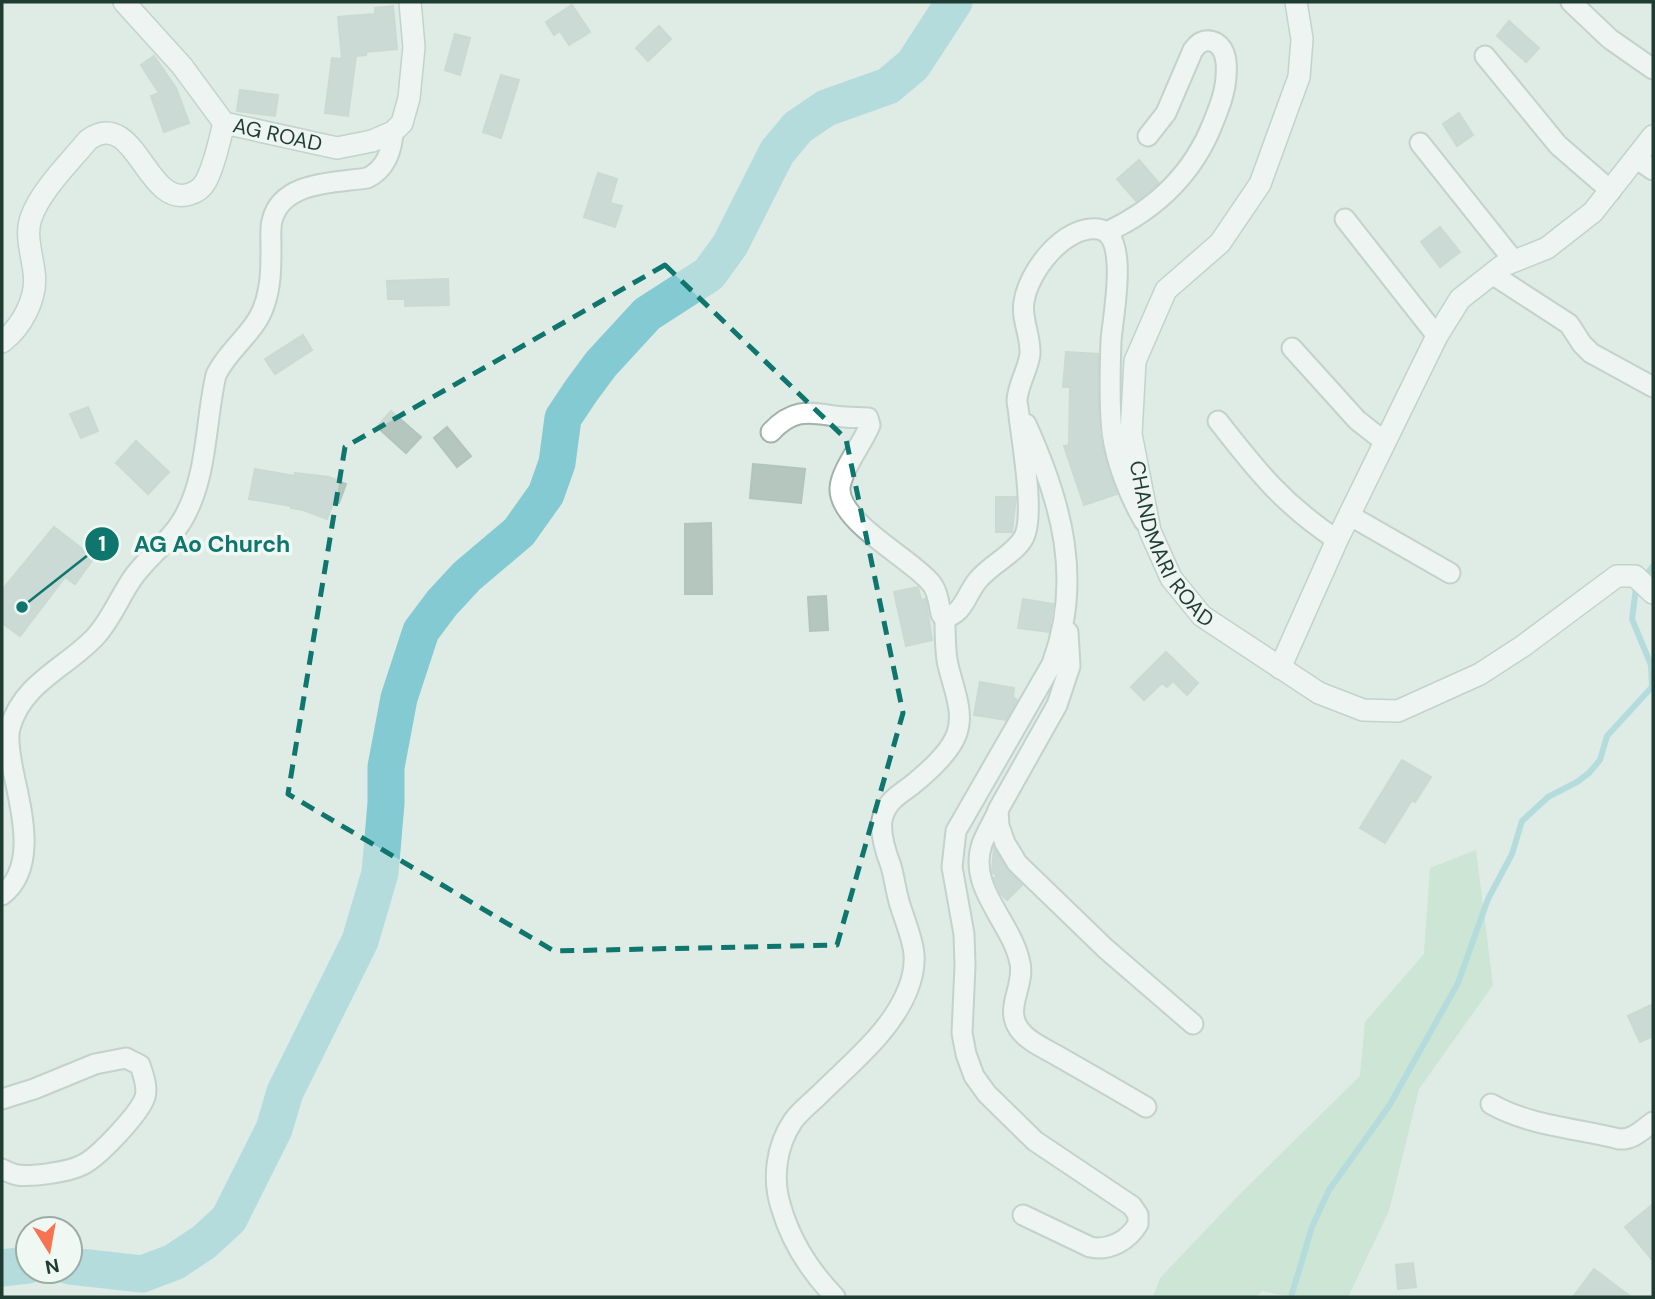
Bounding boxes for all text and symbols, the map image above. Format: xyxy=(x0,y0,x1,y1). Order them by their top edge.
street label: AG ROAD xyxy=(230,111,325,158)
street label: CHANDMARI ROAD xyxy=(1123,458,1219,634)
callout: AG Ao Church xyxy=(85,522,304,566)
text: AG Ao Church xyxy=(134,529,290,559)
text: 1 xyxy=(98,530,106,558)
north arrow xyxy=(14,1215,84,1285)
text: N xyxy=(43,1253,61,1280)

